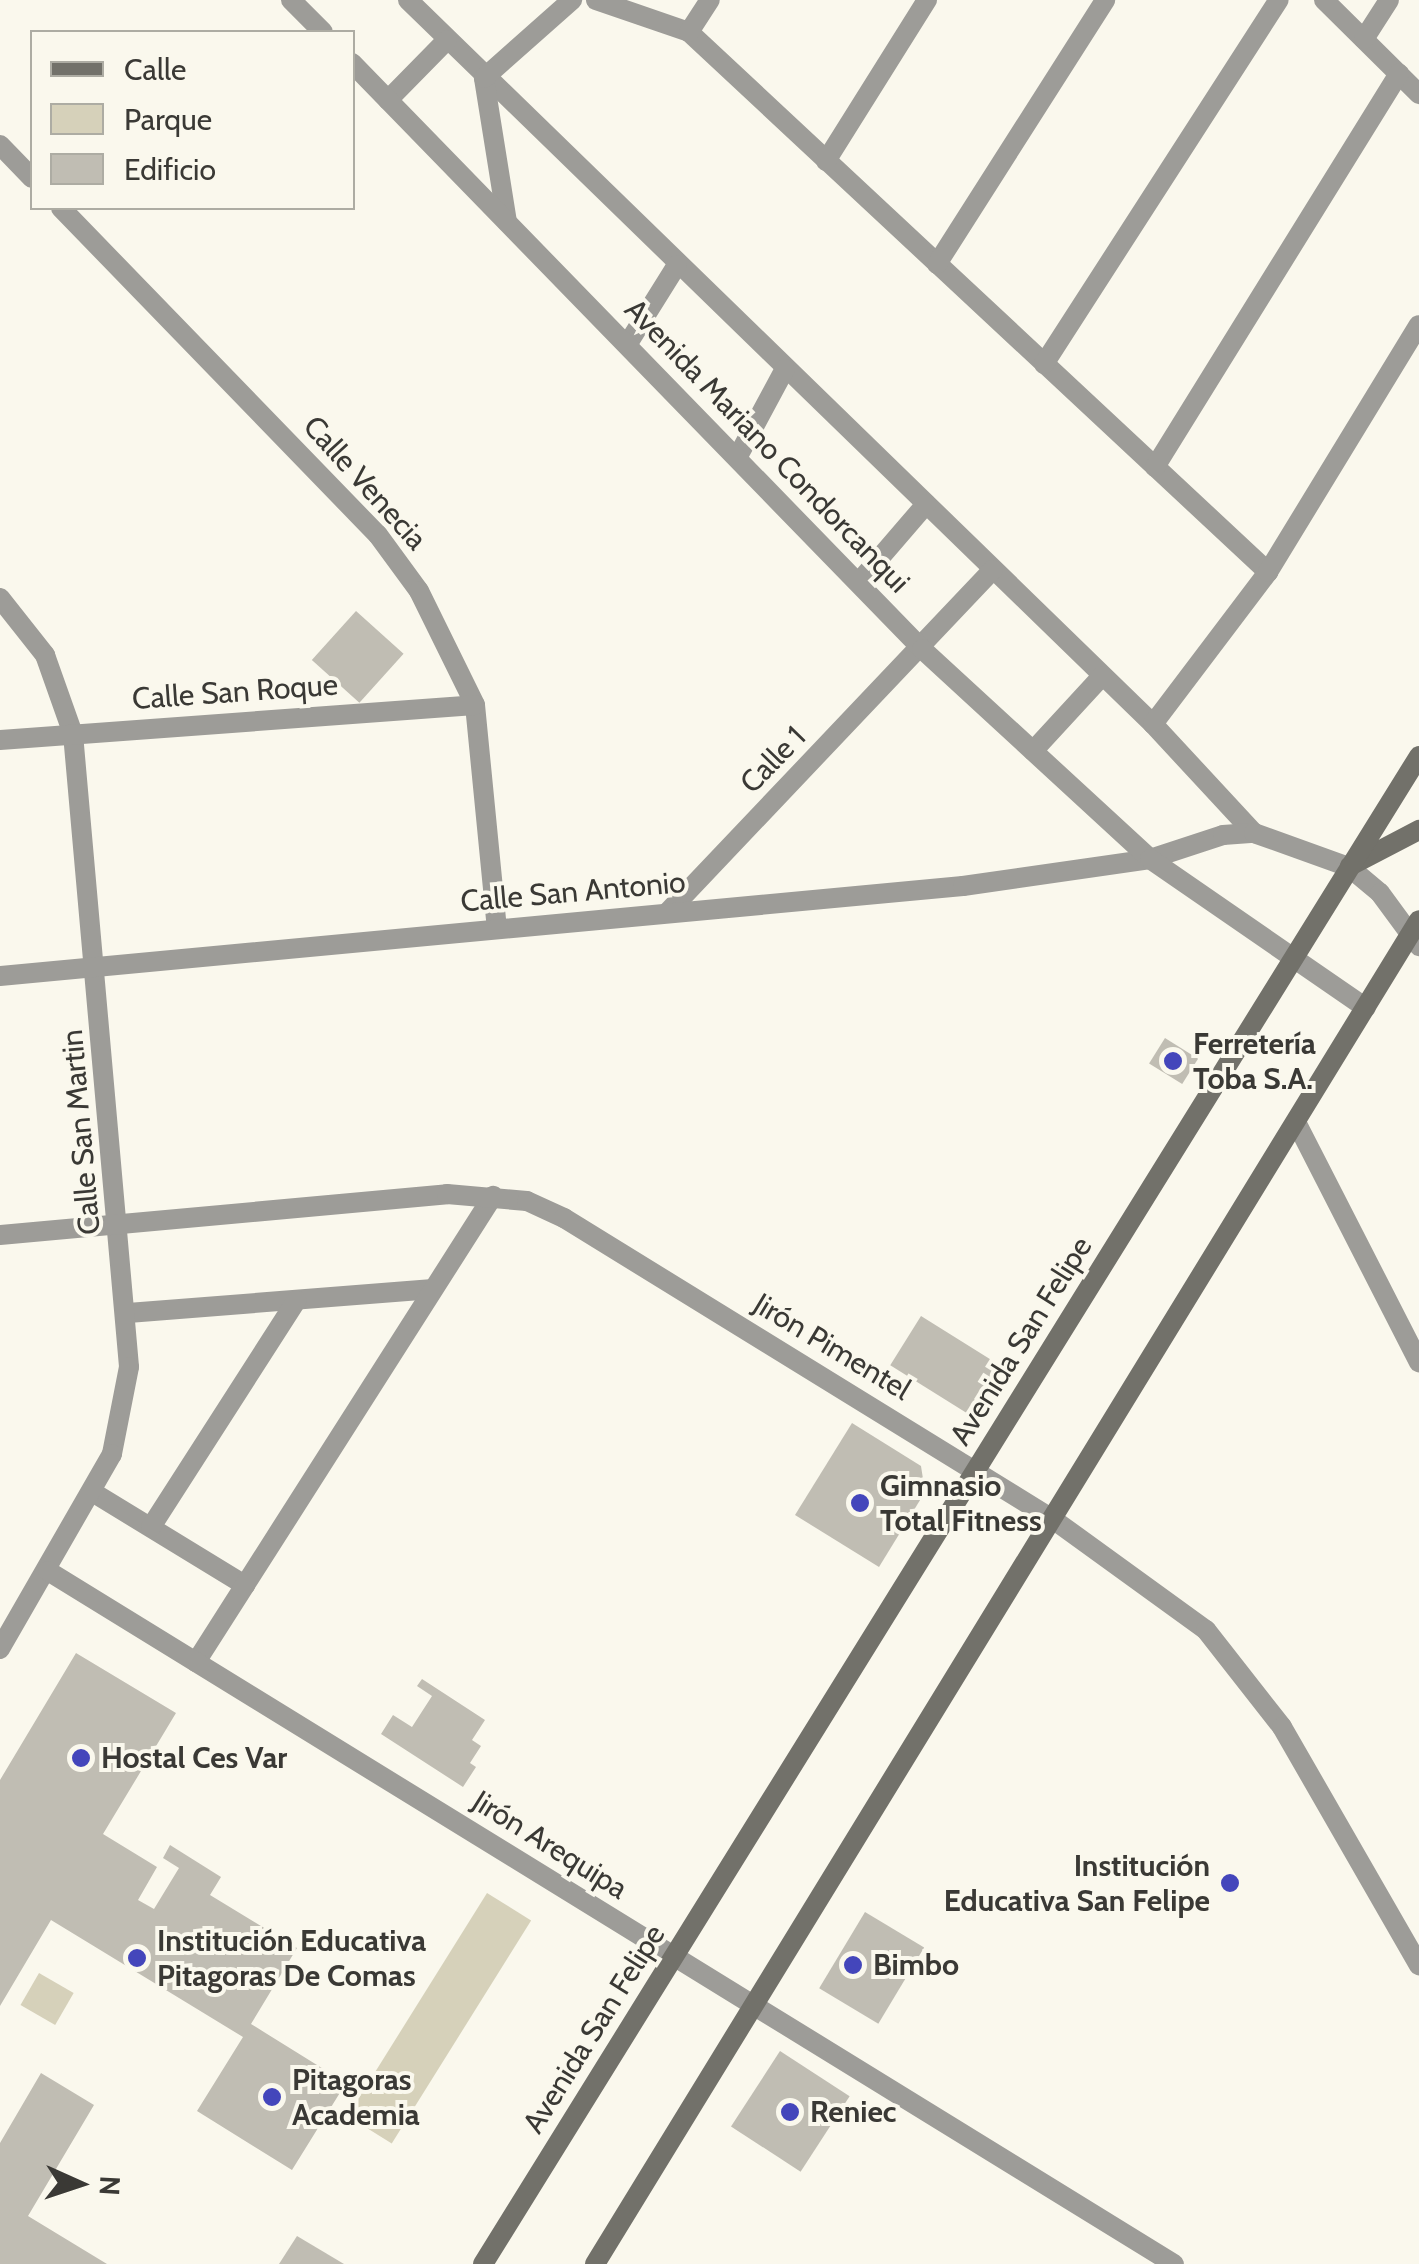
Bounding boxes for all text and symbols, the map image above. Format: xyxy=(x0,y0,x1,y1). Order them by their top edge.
legend xyxy=(30,30,355,210)
text: Calle xyxy=(124,51,186,88)
text: Parque xyxy=(124,101,212,138)
text: Edificio xyxy=(124,151,216,188)
street label: Avenida Mariano Condorcanqui xyxy=(617,292,917,600)
street label: Calle Venecia xyxy=(296,409,434,557)
street label: Calle San Roque xyxy=(131,667,339,717)
street label: Calle 1 xyxy=(733,719,813,801)
street label: Calle San Antonio xyxy=(459,864,687,920)
place label: Ferretería Toba S.A. xyxy=(1193,1026,1316,1096)
street label: Calle San Martin xyxy=(54,1028,108,1236)
marker: Ferretería Toba S.A. xyxy=(1162,1050,1184,1072)
street label: Avenida San Felipe xyxy=(942,1230,1100,1452)
street label: Jirón Pimentel xyxy=(747,1286,917,1408)
place label: Gimnasio Total Fitness xyxy=(880,1468,1042,1538)
marker: Gimnasio Total Fitness xyxy=(849,1492,871,1514)
place label: Hostal Ces Var xyxy=(101,1740,287,1776)
marker: Hostal Ces Var xyxy=(70,1747,92,1769)
street label: Jirón Arequipa xyxy=(466,1783,634,1907)
place label: Institución Educativa San Felipe xyxy=(944,1848,1210,1918)
marker: Institución Educativa San Felipe xyxy=(1219,1872,1241,1894)
street label: Avenida San Felipe xyxy=(515,1918,673,2140)
place label: Institución Educativa Pitagoras De Comas xyxy=(157,1923,426,1994)
marker: Institución Educativa Pitagoras De Comas xyxy=(126,1947,148,1969)
place label: Bimbo xyxy=(873,1947,959,1983)
marker: Bimbo xyxy=(842,1954,864,1976)
place label: Pitagoras Academia xyxy=(292,2062,420,2132)
marker: Pitagoras Academia xyxy=(261,2086,283,2108)
place label: Reniec xyxy=(810,2094,897,2130)
marker: Reniec xyxy=(779,2101,801,2123)
north arrow xyxy=(30,2134,130,2234)
text: N xyxy=(92,2175,127,2196)

